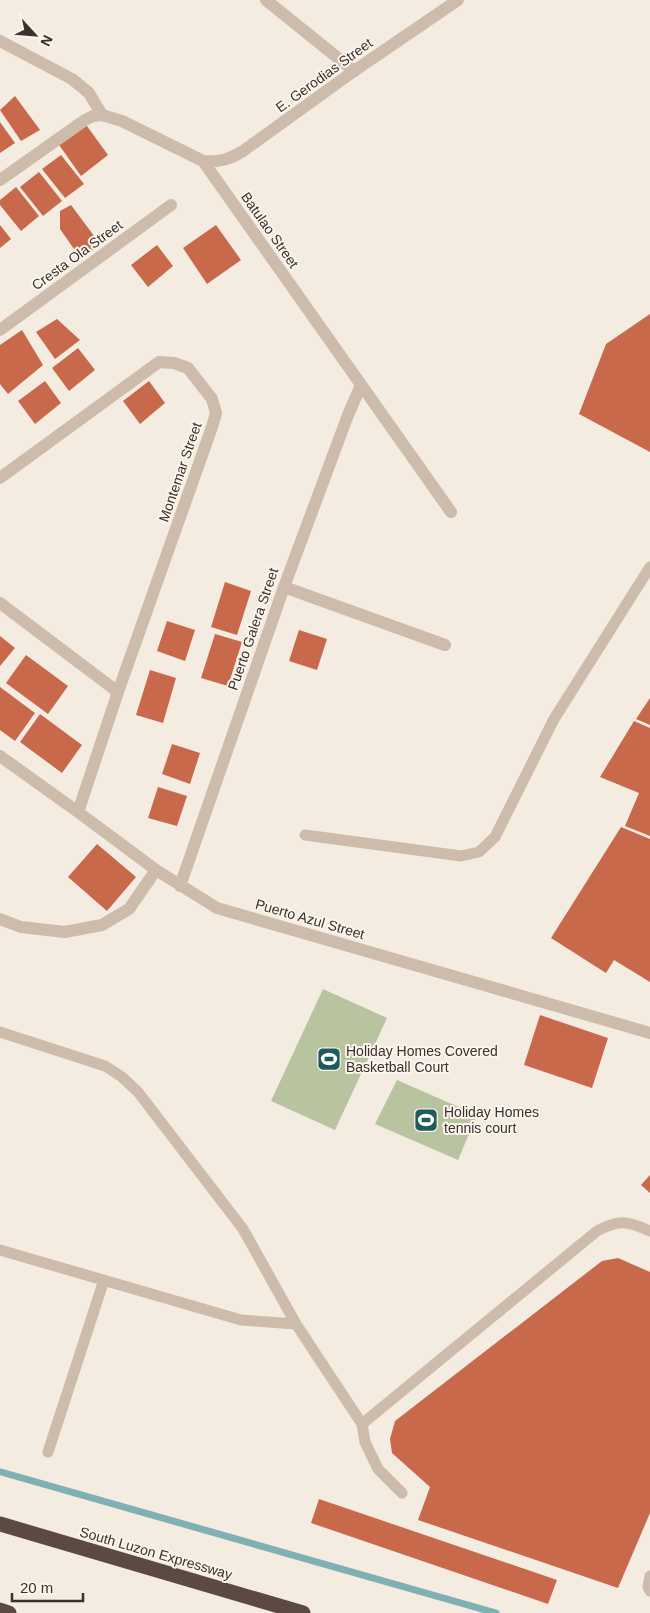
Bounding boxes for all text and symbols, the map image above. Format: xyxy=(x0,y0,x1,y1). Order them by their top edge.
north arrow xyxy=(10,10,60,60)
text: N xyxy=(37,33,56,49)
street label: E. Gerodias Street xyxy=(273,35,375,115)
street label: Batulao Street xyxy=(238,189,302,271)
street label: Cresta Ola Street xyxy=(29,217,126,293)
street label: Montemar Street xyxy=(155,420,205,524)
street label: Puerto Galera Street xyxy=(225,566,282,692)
street label: Puerto Azul Street xyxy=(254,896,367,942)
place label: Holiday Homes Covered Basketball Court xyxy=(346,1043,498,1075)
sports icon: Holiday Homes Covered Basketball Court xyxy=(316,1046,342,1072)
place label: Holiday Homes tennis court xyxy=(444,1104,539,1136)
sports icon: Holiday Homes tennis court xyxy=(413,1107,439,1133)
street label: South Luzon Expressway xyxy=(78,1524,234,1582)
scale bar xyxy=(12,1570,84,1602)
text: 20 m xyxy=(20,1579,53,1596)

